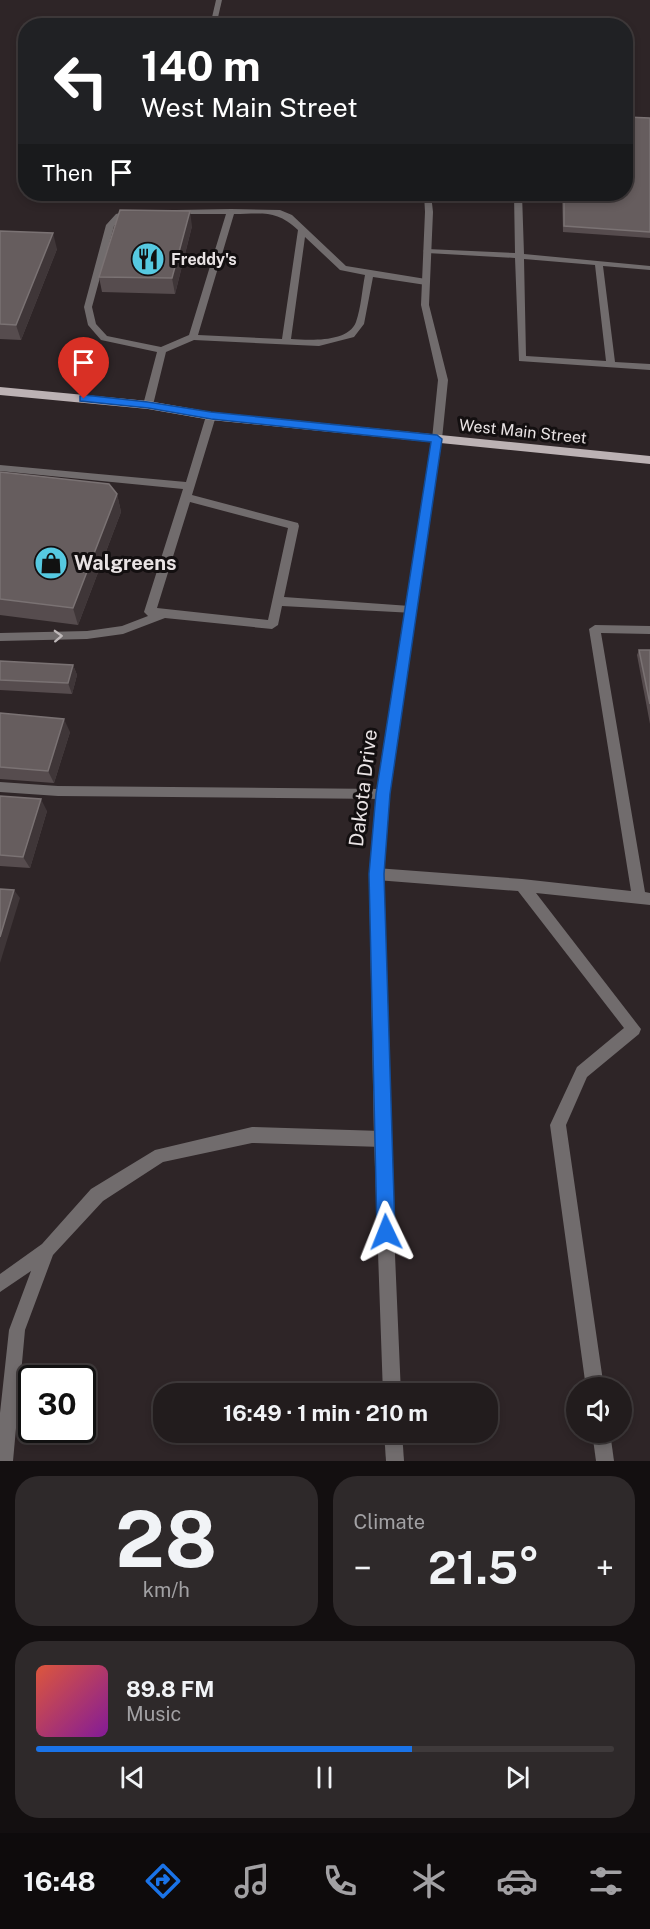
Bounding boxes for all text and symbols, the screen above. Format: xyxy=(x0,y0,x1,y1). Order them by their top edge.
text: 140 m xyxy=(141,41,261,90)
icon: left xyxy=(42,42,120,120)
text: West Main Street xyxy=(141,91,358,123)
icon: arrive xyxy=(105,156,138,189)
text: Then xyxy=(42,160,93,186)
restaurant icon: Freddy's xyxy=(130,241,166,277)
place label: Freddy's xyxy=(171,250,237,269)
pin xyxy=(58,337,109,399)
icon: arrive xyxy=(67,346,100,379)
street label: West Main Street xyxy=(458,415,588,448)
shop icon: Walgreens xyxy=(33,545,69,581)
place label: Walgreens xyxy=(74,551,177,575)
one-way arrow xyxy=(54,629,63,642)
street label: Dakota Drive xyxy=(344,728,382,848)
position arrow xyxy=(354,1200,418,1264)
speed limit sign: 30 xyxy=(18,1365,96,1443)
map controls xyxy=(566,1377,632,1443)
button: sound xyxy=(566,1377,632,1443)
text: 16:49 · 1 min · 210 m xyxy=(223,1400,428,1426)
text: 28 xyxy=(115,1493,217,1585)
text: Climate xyxy=(354,1510,425,1534)
text: 21.5° xyxy=(428,1541,540,1594)
text: − xyxy=(354,1549,372,1587)
text: + xyxy=(596,1549,614,1587)
text: km/h xyxy=(143,1578,190,1602)
text: 89.8 FM xyxy=(126,1676,215,1702)
text: Music xyxy=(126,1702,181,1726)
icon: previous xyxy=(116,1761,149,1794)
icon: pause xyxy=(308,1761,341,1794)
icon: next xyxy=(501,1761,534,1794)
icon: directions xyxy=(142,1860,184,1902)
icon: music xyxy=(231,1860,273,1902)
icon: phone xyxy=(319,1860,361,1902)
icon: climate xyxy=(408,1860,450,1902)
icon: car xyxy=(496,1860,538,1902)
icon: filters xyxy=(585,1860,627,1902)
text: 16:48 xyxy=(23,1865,96,1897)

